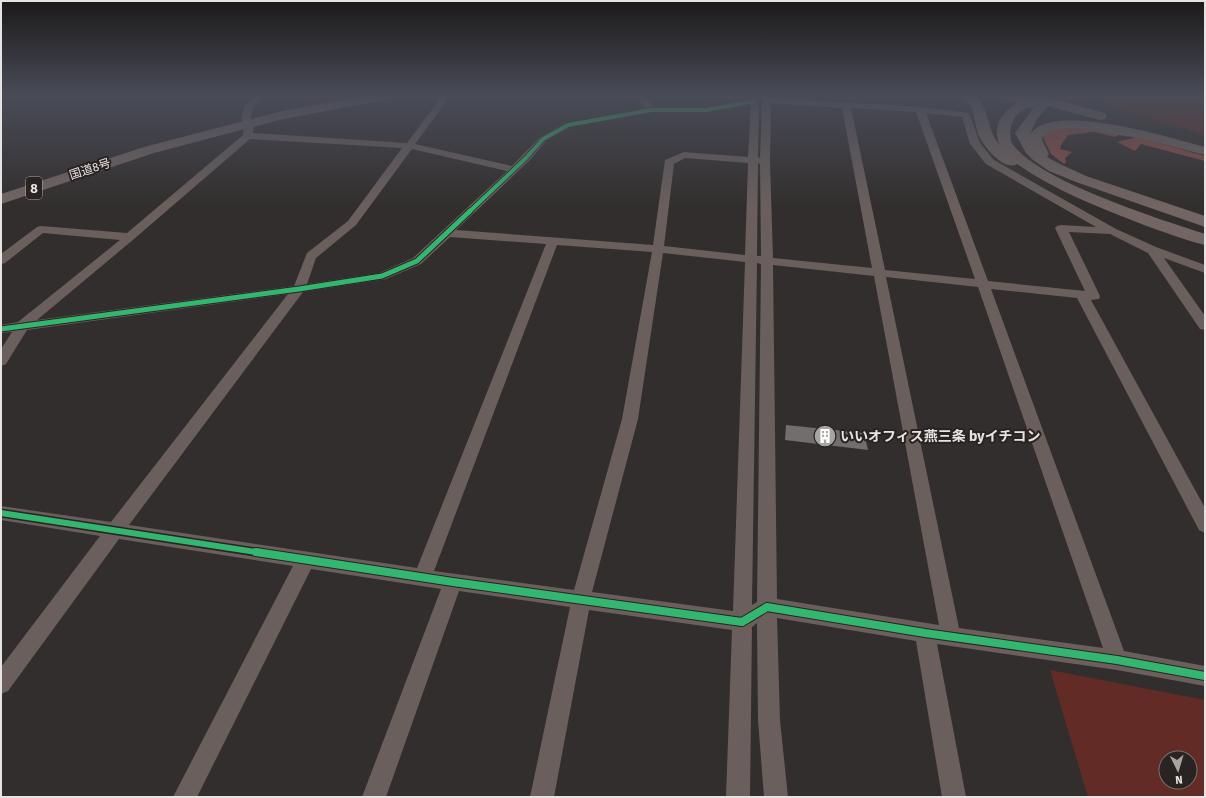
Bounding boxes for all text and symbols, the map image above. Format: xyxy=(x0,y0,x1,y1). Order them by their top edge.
street label: 国道8号 xyxy=(68,156,112,182)
road number: 8 xyxy=(26,177,42,199)
building icon: いいオフィス燕三条 byイチコン xyxy=(812,423,838,449)
place label: いいオフィス燕三条 byイチコン xyxy=(840,428,1041,445)
north arrow xyxy=(1158,750,1198,790)
text: N xyxy=(1175,773,1183,786)

